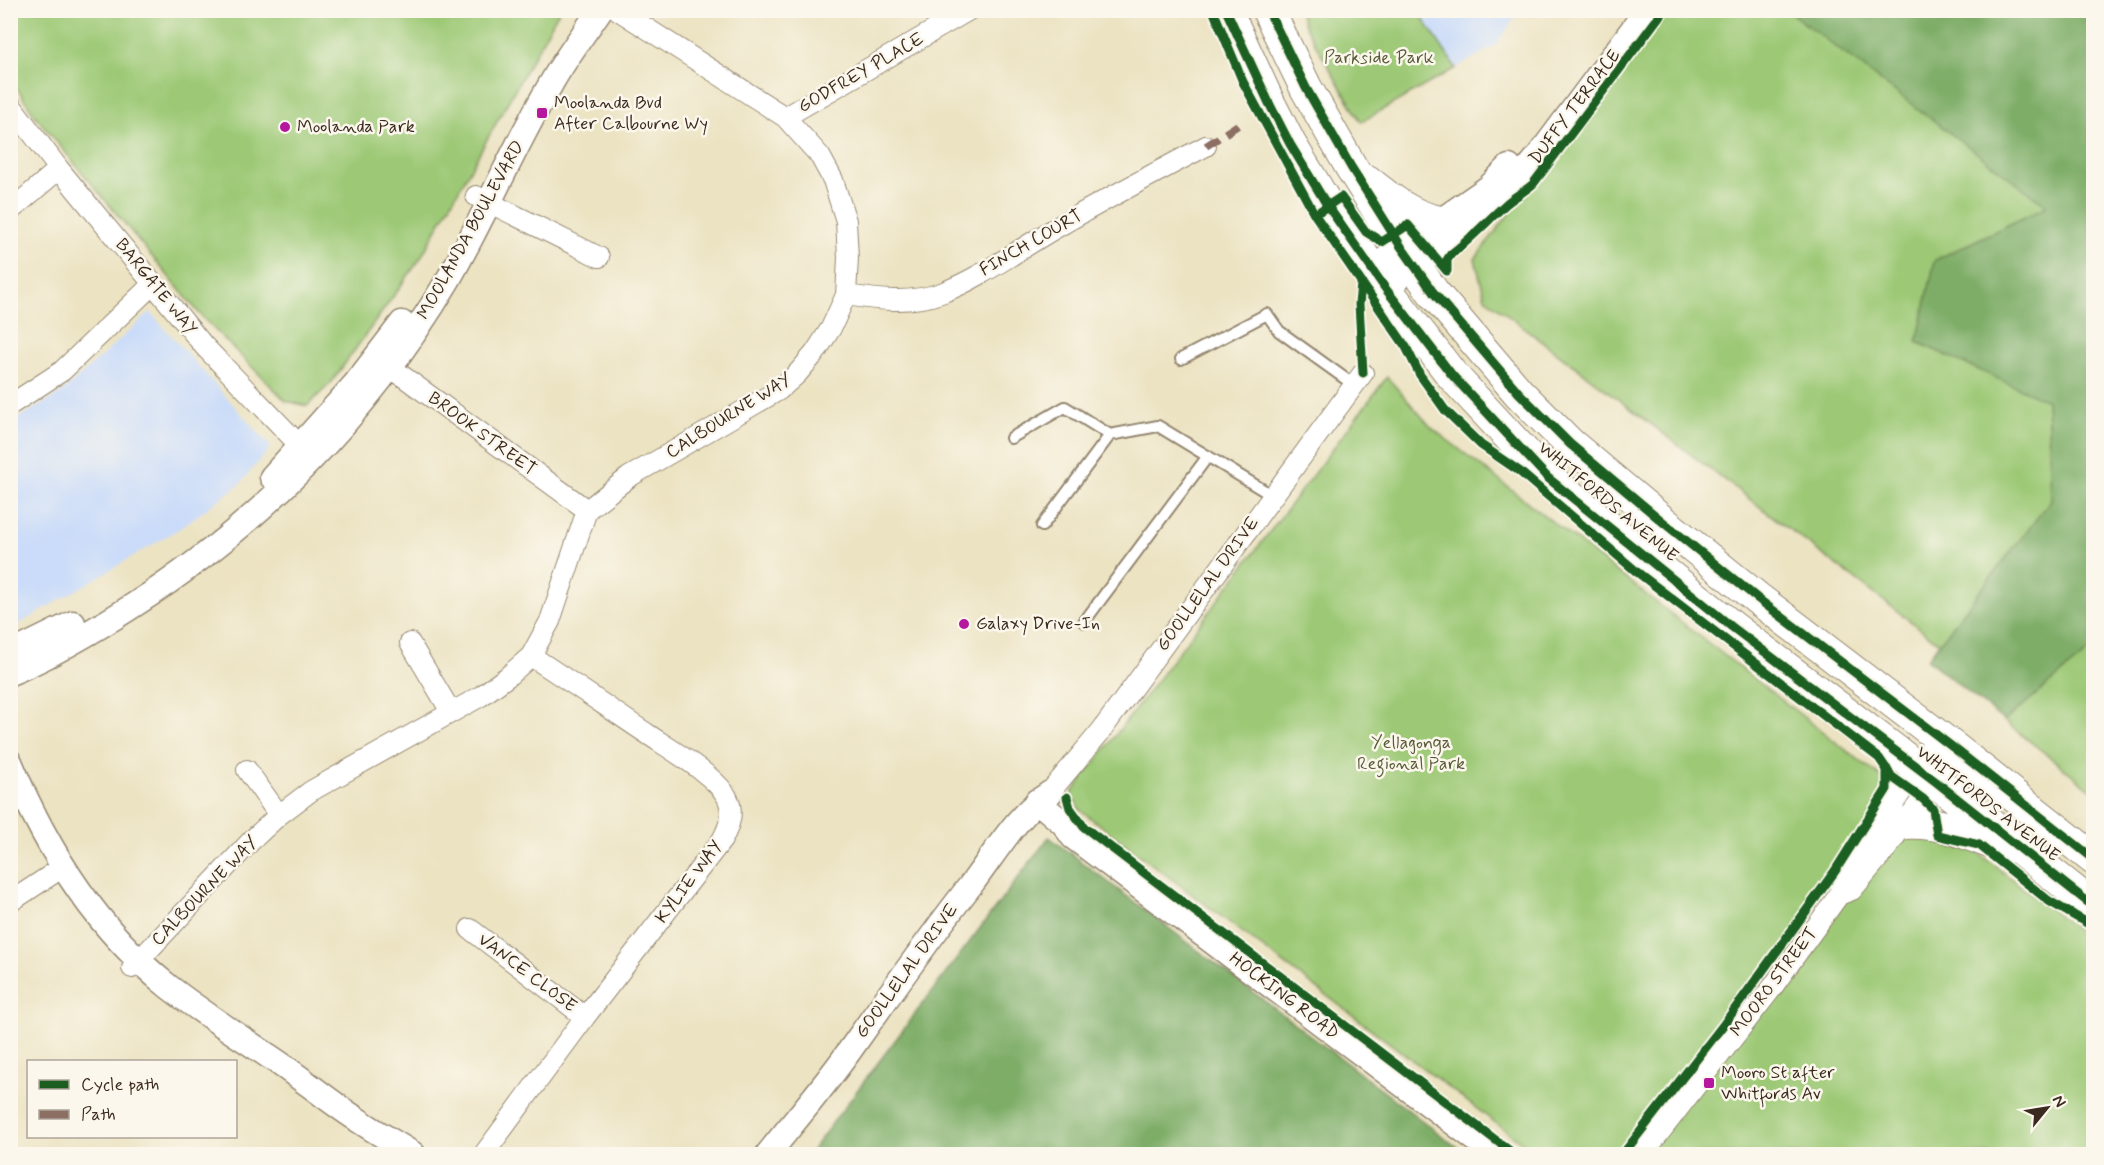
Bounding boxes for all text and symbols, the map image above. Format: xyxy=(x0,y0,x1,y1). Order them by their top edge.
street label: GODFREY PLACE xyxy=(794,27,929,119)
street label: DUFFY TERRACE xyxy=(1524,44,1626,170)
park label: Parkside Park xyxy=(1324,46,1434,70)
place label: Moolanda Bvd After Calbourne Wy xyxy=(554,91,708,136)
marker: Moolanda Bvd After Calbourne Wy xyxy=(535,106,549,120)
place label: Moolanda Park xyxy=(297,115,415,139)
marker: Moolanda Park xyxy=(278,120,292,134)
street label: MOOLANDA BOULEVARD xyxy=(412,136,530,324)
street label: FINCH COURT xyxy=(975,204,1087,282)
street label: BARGATE WAY xyxy=(109,234,203,340)
street label: CALBOURNE WAY xyxy=(661,367,797,464)
street label: BROOK STREET xyxy=(423,386,541,482)
street label: WHITFORDS AVENUE xyxy=(1533,436,1683,568)
street label: GOOLLELAL DRIVE xyxy=(1151,512,1265,656)
place label: Galaxy Drive-In xyxy=(976,612,1100,636)
marker: Galaxy Drive-In xyxy=(957,617,971,631)
park label: Yellagonga Regional Park xyxy=(1357,731,1465,778)
street label: WHITFORDS AVENUE xyxy=(1911,740,2065,868)
street label: CALBOURNE WAY xyxy=(146,830,264,951)
street label: KYLIE WAY xyxy=(650,836,728,928)
street label: GOOLLELAL DRIVE xyxy=(850,899,964,1043)
street label: MOORO STREET xyxy=(1725,922,1823,1042)
street label: VANCE CLOSE xyxy=(473,928,581,1018)
street label: HOCKING ROAD xyxy=(1224,947,1344,1045)
legend xyxy=(27,1060,237,1138)
place label: Mooro St after Whitfords Av xyxy=(1721,1061,1835,1108)
text: Cycle path xyxy=(81,1073,159,1097)
marker: Mooro St after Whitfords Av xyxy=(1702,1076,1716,1090)
north arrow xyxy=(2017,1078,2077,1138)
text: N xyxy=(2047,1091,2070,1111)
text: Path xyxy=(81,1103,116,1127)

